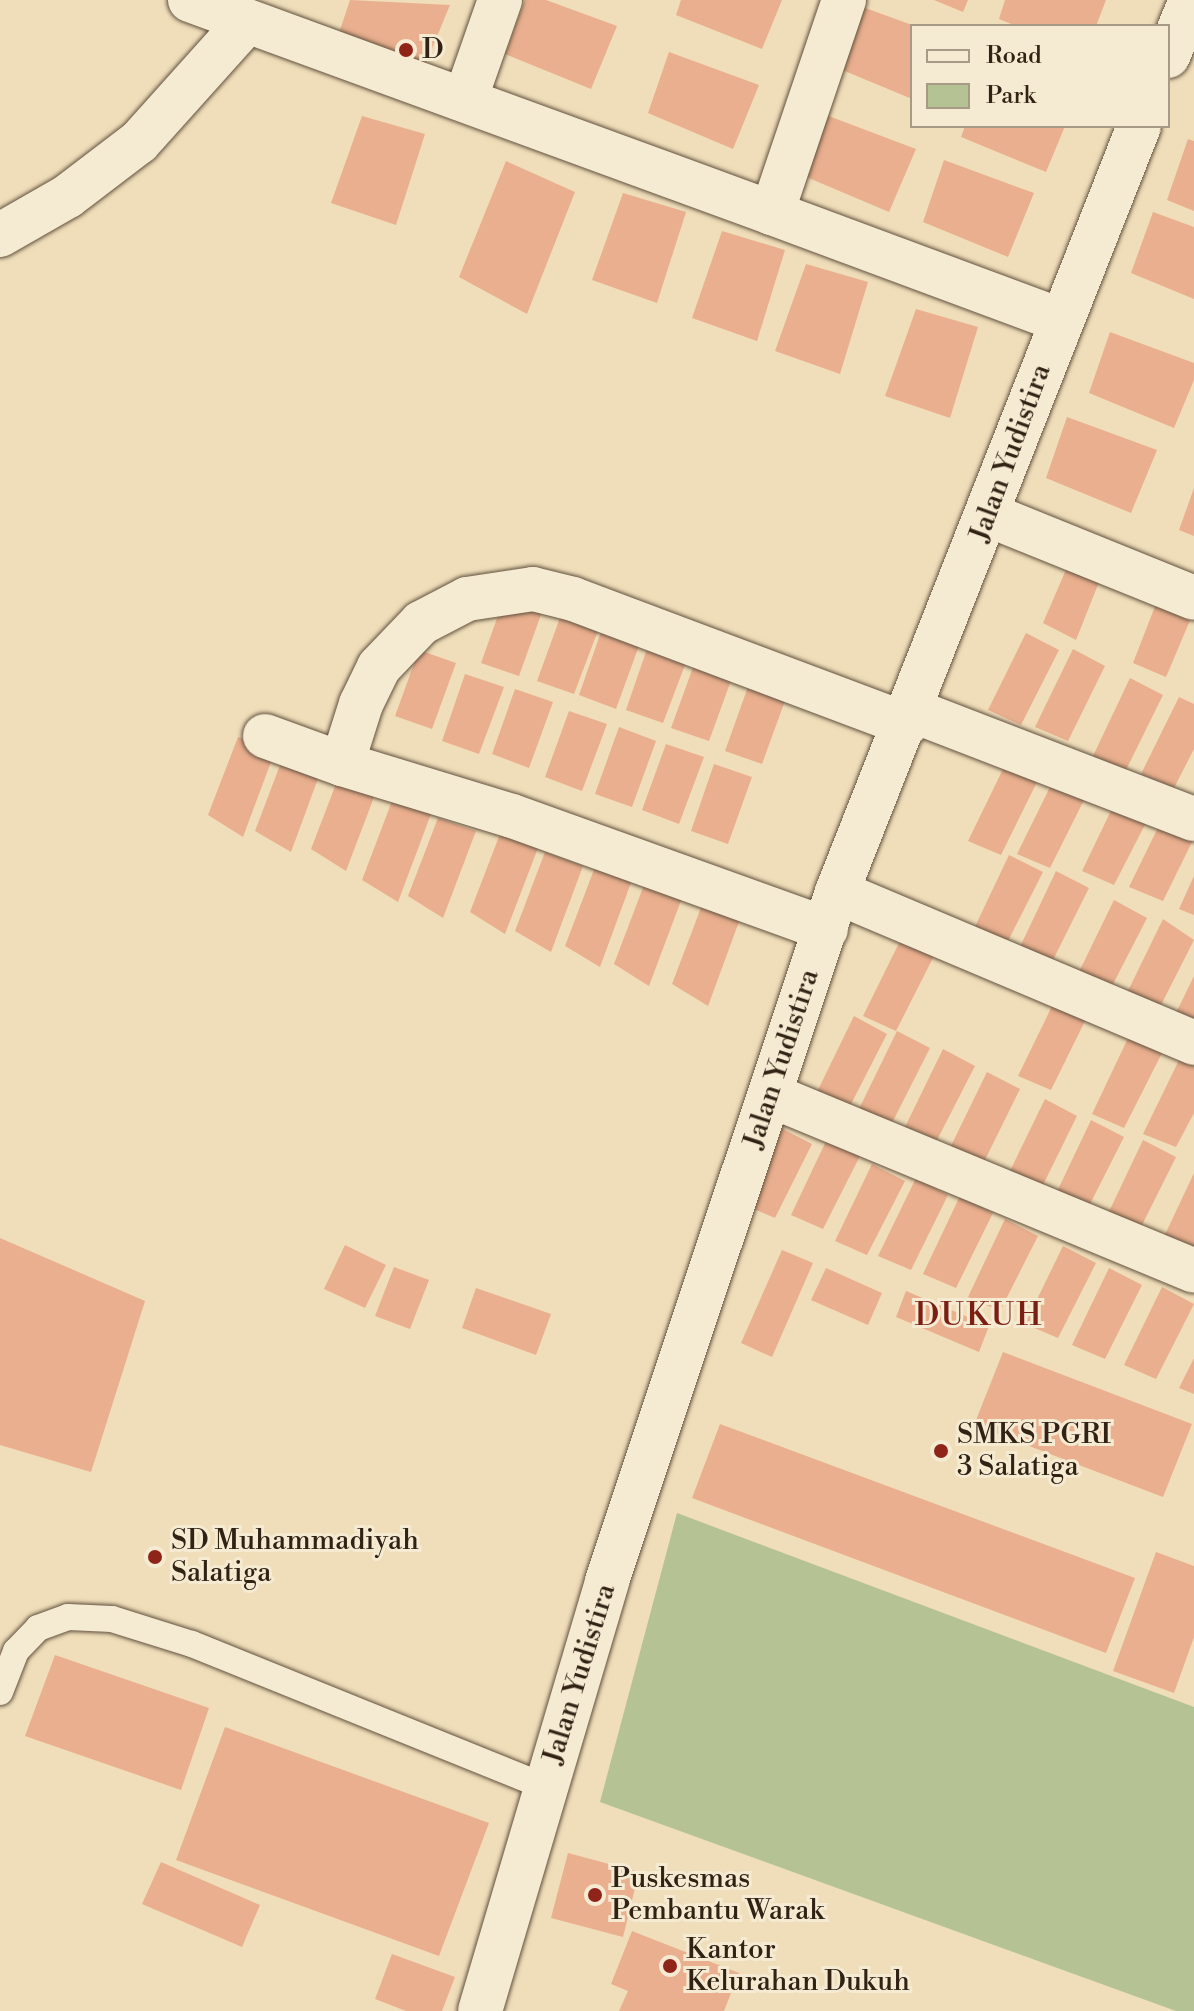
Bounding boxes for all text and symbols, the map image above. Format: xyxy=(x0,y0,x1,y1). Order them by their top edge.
legend xyxy=(910,24,1170,128)
place label: D xyxy=(422,33,444,67)
marker: D xyxy=(397,41,415,59)
text: Road xyxy=(986,41,1042,71)
text: Park xyxy=(986,81,1036,111)
street label: Jalan Yudistira xyxy=(963,360,1059,546)
street label: Jalan Yudistira xyxy=(737,965,827,1153)
district label: DUKUH xyxy=(914,1296,1044,1334)
place label: SMKS PGRI 3 Salatiga xyxy=(957,1418,1111,1484)
marker: SMKS PGRI 3 Salatiga xyxy=(932,1442,950,1460)
place label: SD Muhammadiyah Salatiga xyxy=(171,1524,419,1590)
marker: SD Muhammadiyah Salatiga xyxy=(146,1548,164,1566)
street label: Jalan Yudistira xyxy=(537,1580,623,1768)
place label: Puskesmas Pembantu Warak xyxy=(611,1862,824,1928)
marker: Puskesmas Pembantu Warak xyxy=(586,1886,604,1904)
place label: Kantor Kelurahan Dukuh xyxy=(686,1933,910,1999)
marker: Kantor Kelurahan Dukuh xyxy=(661,1957,679,1975)

